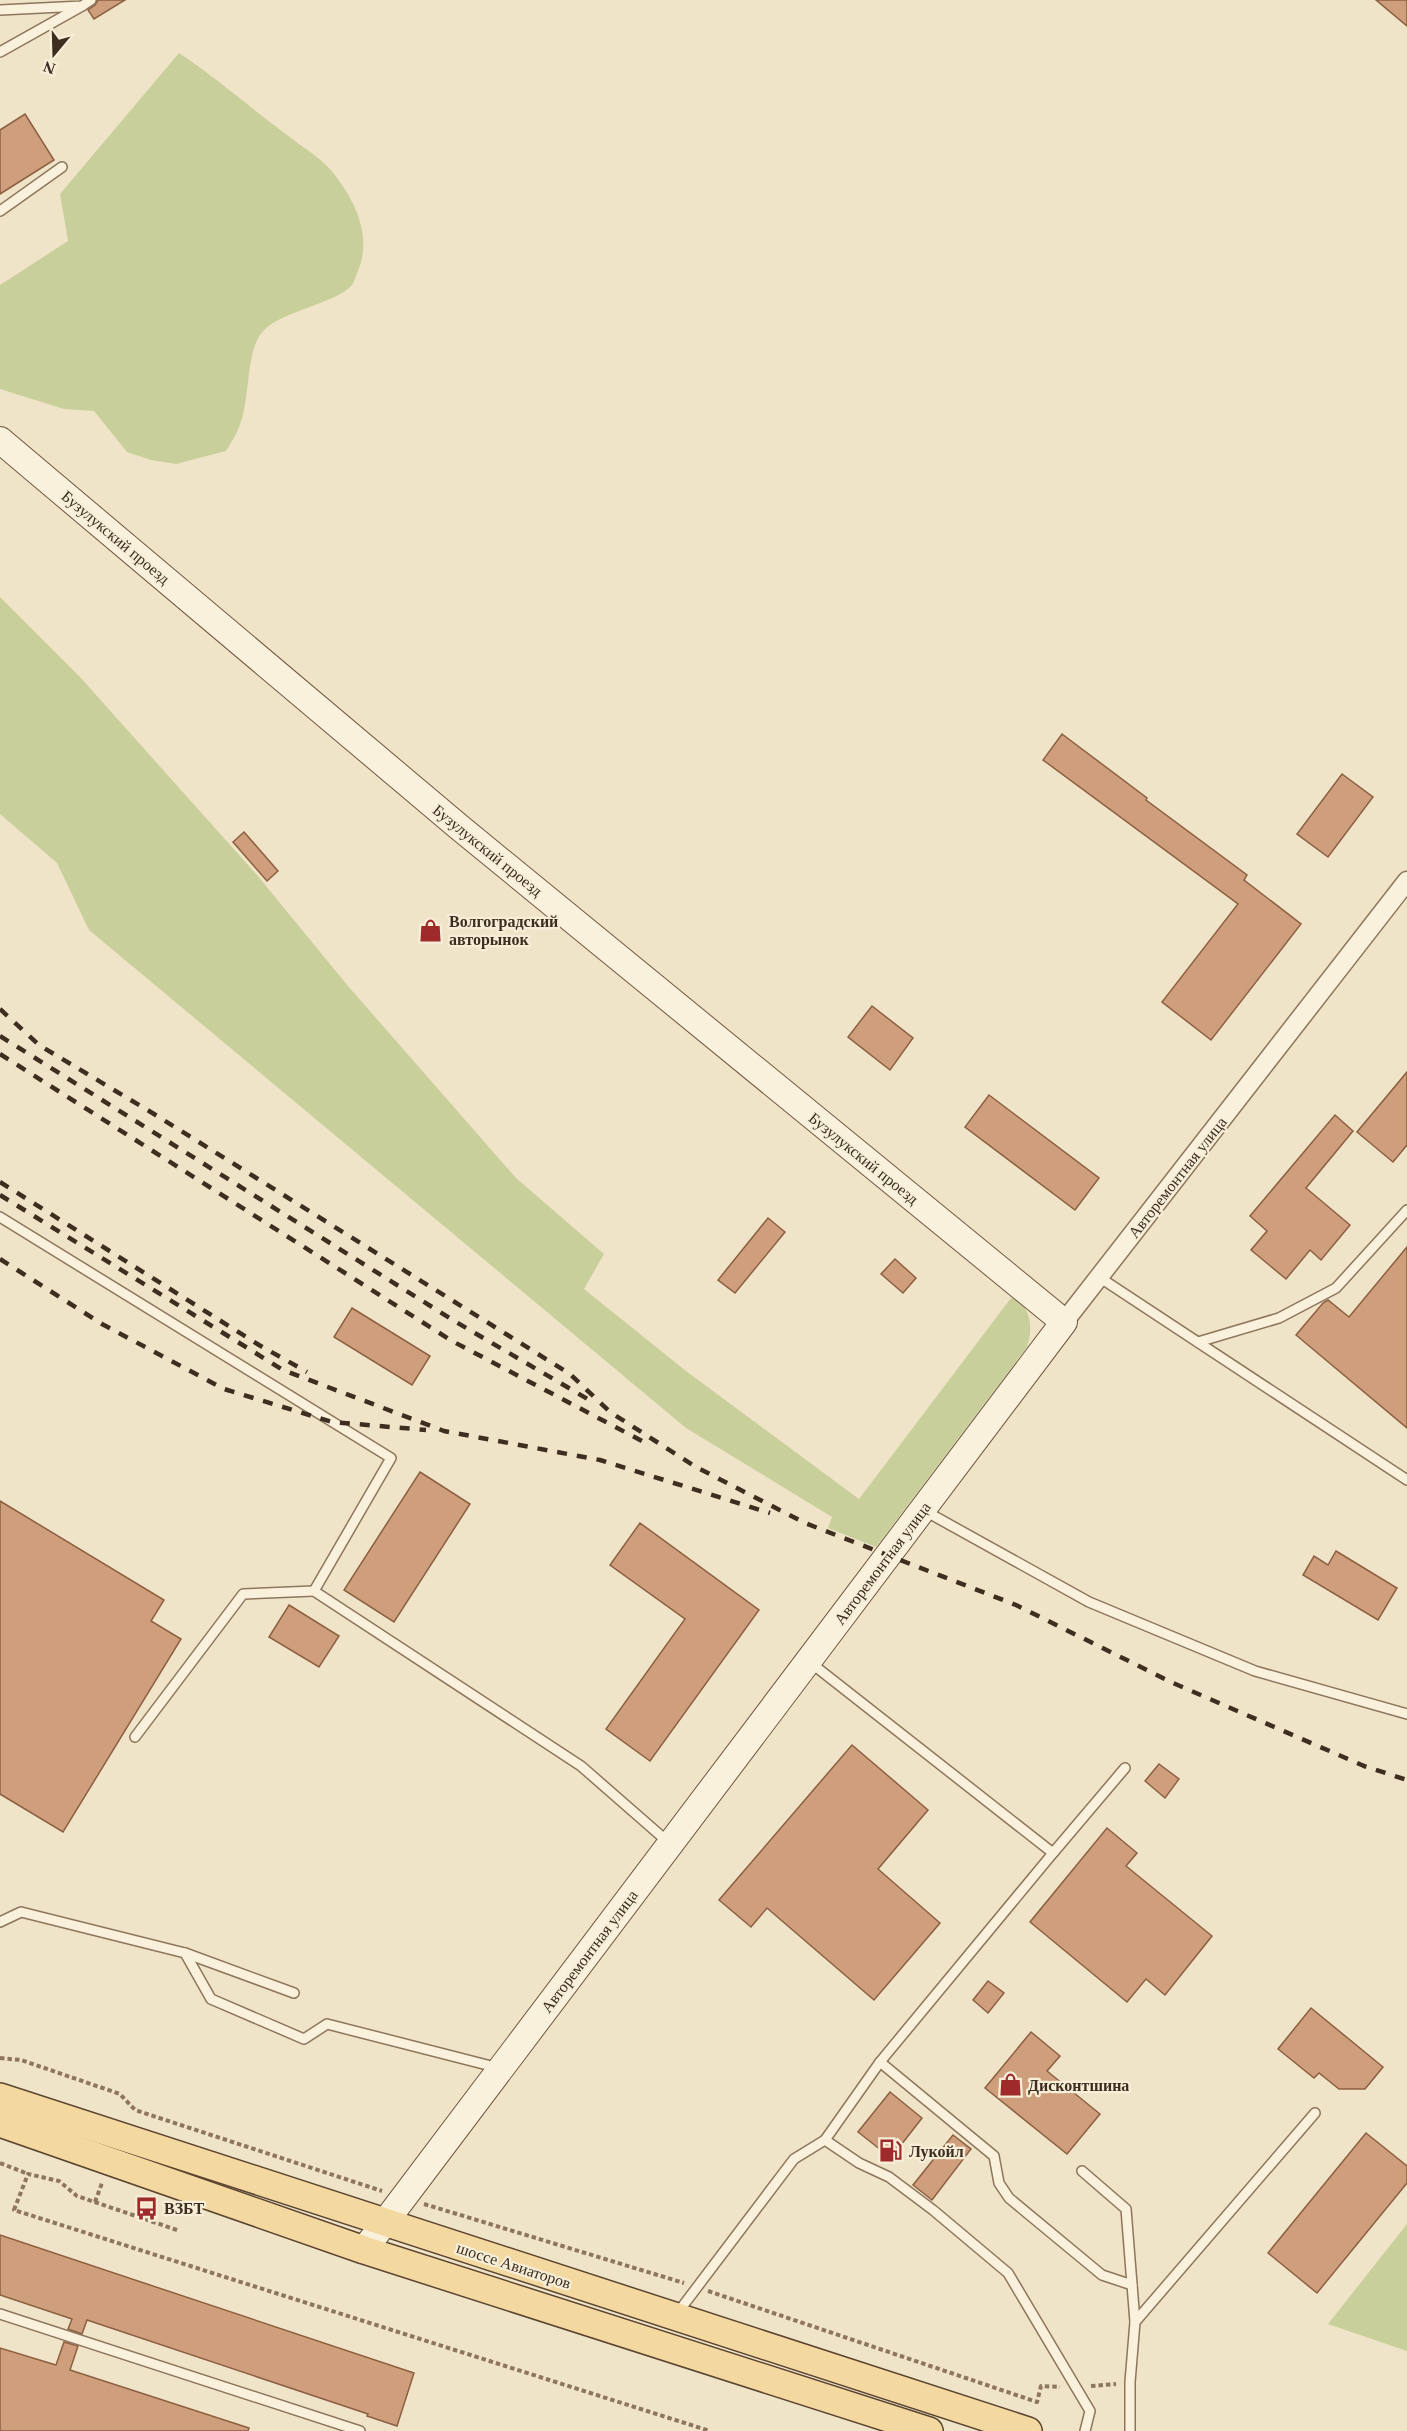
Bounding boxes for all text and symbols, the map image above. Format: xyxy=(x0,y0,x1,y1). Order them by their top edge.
north arrow xyxy=(24,24,84,84)
text: N xyxy=(41,58,58,78)
street label: Бузулукский проезд xyxy=(58,487,173,588)
street label: Бузулукский проезд xyxy=(429,801,546,900)
place label: Волгоградский авторынок xyxy=(449,913,558,949)
shop icon: Волгоградский авторынок xyxy=(418,917,444,943)
street label: Бузулукский проезд xyxy=(805,1109,922,1208)
street label: Авторемонтная улица xyxy=(1125,1113,1231,1242)
street label: Авторемонтная улица xyxy=(831,1499,935,1628)
street label: Авторемонтная улица xyxy=(538,1887,642,2016)
shop icon: Дисконтшина xyxy=(997,2072,1023,2098)
place label: Дисконтшина xyxy=(1028,2077,1129,2095)
fuel station icon: Лукойл xyxy=(878,2138,904,2164)
place label: Лукойл xyxy=(909,2143,964,2161)
bus stop icon: ВЗБТ xyxy=(133,2195,159,2221)
place label: ВЗБТ xyxy=(164,2200,204,2217)
street label: шоссе Авиаторов xyxy=(454,2239,573,2293)

